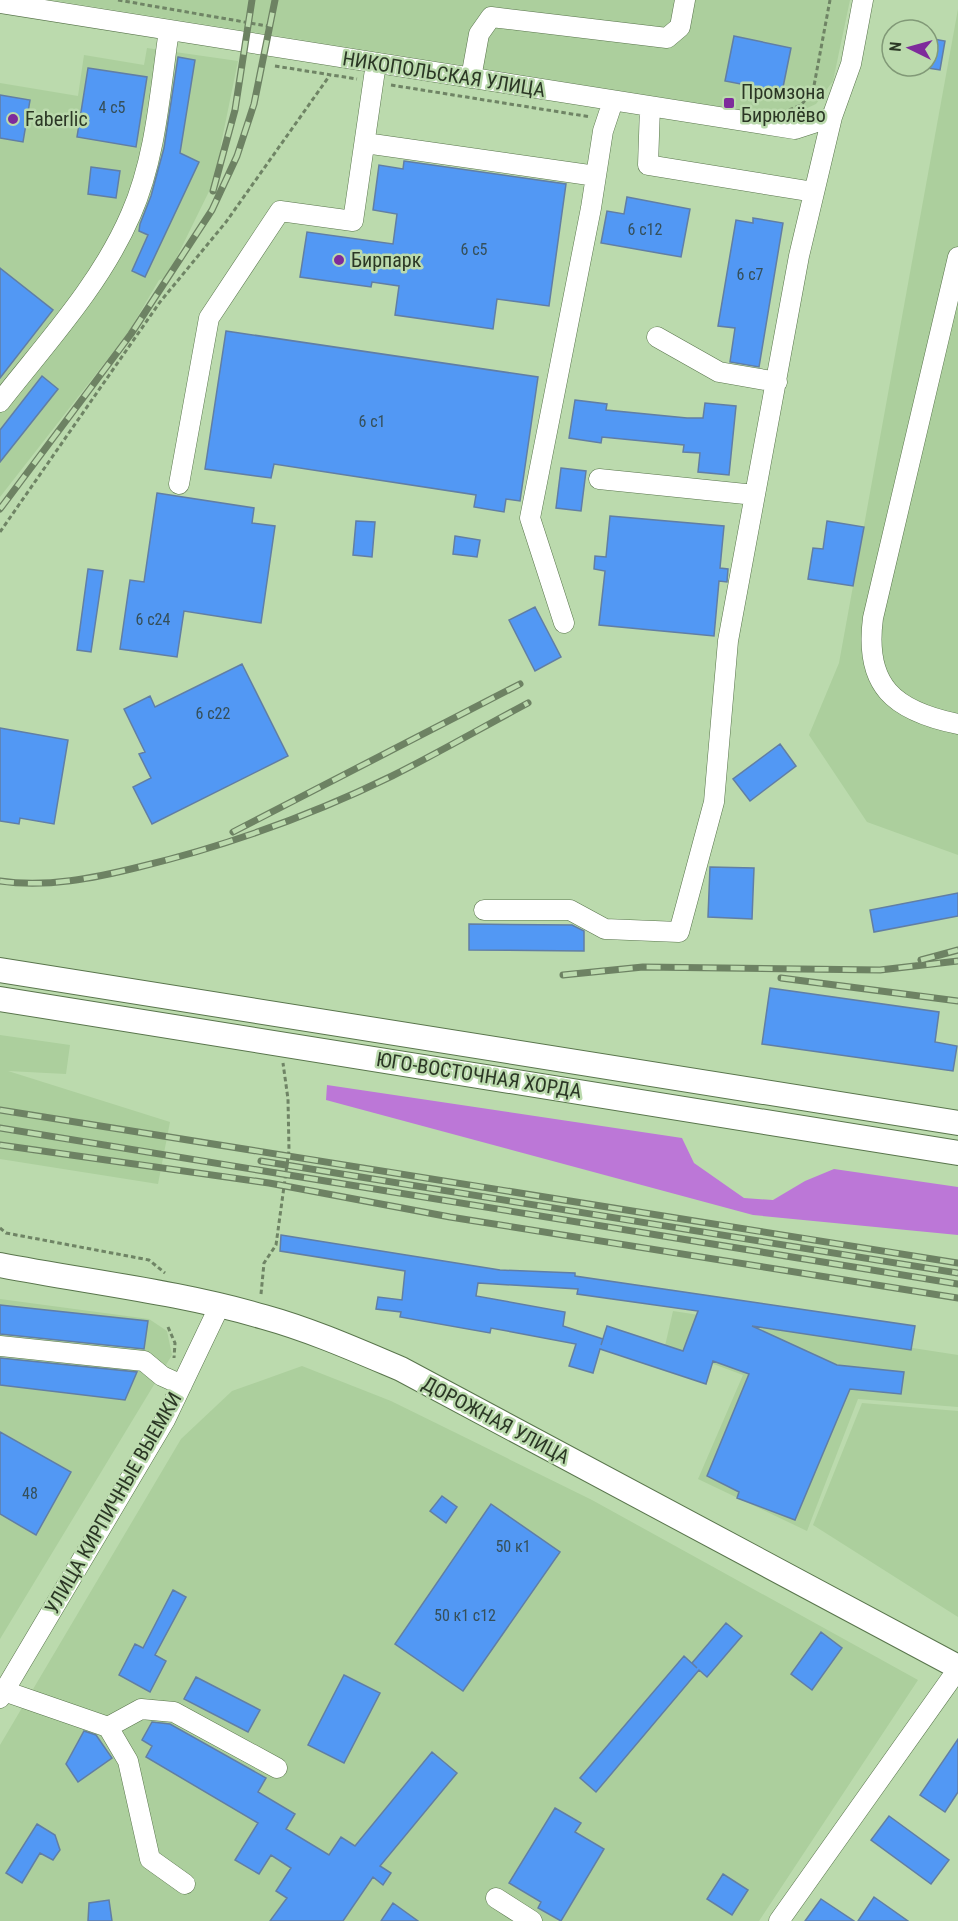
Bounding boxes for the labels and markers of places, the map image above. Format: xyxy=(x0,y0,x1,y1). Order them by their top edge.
place label: Промзона Бирюлёво xyxy=(741,80,826,127)
marker: Промзона Бирюлёво xyxy=(722,96,736,110)
place label: Faberlic xyxy=(25,107,88,131)
marker: Faberlic xyxy=(6,112,20,126)
place label: Бирпарк xyxy=(351,248,422,272)
marker: Бирпарк xyxy=(332,253,346,267)

